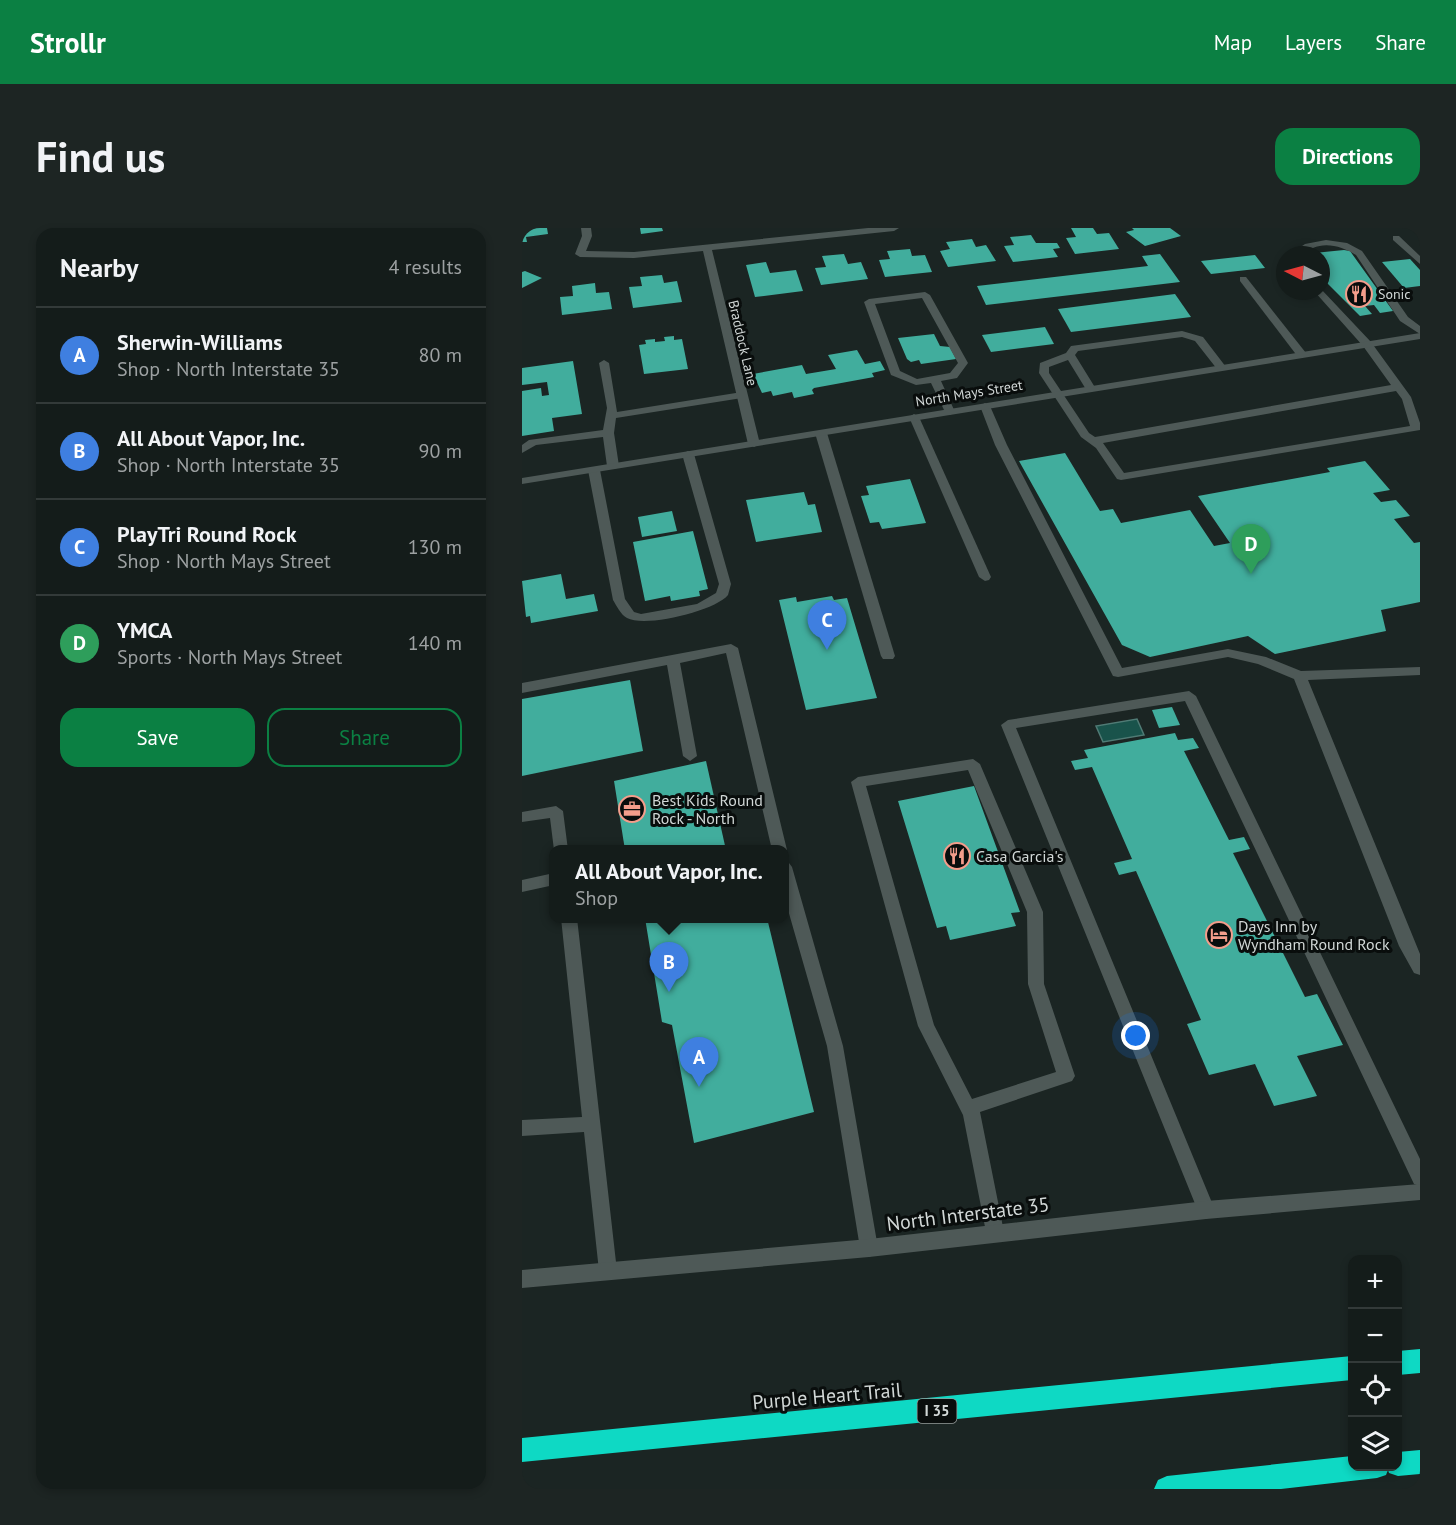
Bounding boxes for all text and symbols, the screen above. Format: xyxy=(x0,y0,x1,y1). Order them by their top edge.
text: Strollr xyxy=(30,24,106,61)
text: Map xyxy=(1214,29,1252,56)
text: Layers xyxy=(1285,29,1342,56)
text: Share xyxy=(1375,29,1426,56)
button: Directions xyxy=(1275,128,1420,185)
text: Find us xyxy=(36,129,165,184)
north arrow xyxy=(1276,246,1330,300)
text: Nearby xyxy=(60,251,138,284)
text: 4 results xyxy=(389,254,462,280)
restaurant icon: Sonic xyxy=(1344,279,1374,309)
place label: Sonic xyxy=(1378,285,1411,303)
street label: Braddock Lane xyxy=(724,298,762,388)
text: Sherwin-Williams xyxy=(117,328,282,356)
text: A xyxy=(73,342,86,368)
text: 80 m xyxy=(419,342,462,368)
text: Shop · North Interstate 35 xyxy=(117,356,340,382)
street label: North Mays Street xyxy=(914,376,1024,410)
text: All About Vapor, Inc. xyxy=(117,424,305,452)
text: B xyxy=(74,438,85,464)
text: 90 m xyxy=(419,438,462,464)
text: Shop · North Interstate 35 xyxy=(117,452,340,478)
text: PlayTri Round Rock xyxy=(117,520,296,548)
pin: D xyxy=(1232,524,1270,574)
text: C xyxy=(74,534,85,560)
text: 130 m xyxy=(408,534,462,560)
text: Shop · North Mays Street xyxy=(117,548,331,574)
pin: C xyxy=(808,600,846,650)
text: YMCA xyxy=(117,616,172,644)
text: D xyxy=(73,630,86,656)
text: 140 m xyxy=(408,630,462,656)
text: Sports · North Mays Street xyxy=(117,644,342,670)
button: Save xyxy=(60,708,255,767)
button: Share xyxy=(267,708,462,767)
place label: Best Kids Round Rock - North xyxy=(652,790,763,828)
office icon: Best Kids Round Rock - North xyxy=(617,794,647,824)
restaurant icon: Casa Garcia's xyxy=(942,841,972,871)
popup xyxy=(549,845,789,923)
place label: Casa Garcia's xyxy=(976,846,1064,866)
text: All About Vapor, Inc. xyxy=(575,857,763,885)
text: Shop xyxy=(575,885,618,911)
place label: Days Inn by Wyndham Round Rock xyxy=(1238,916,1390,954)
hotel icon: Days Inn by Wyndham Round Rock xyxy=(1204,920,1234,950)
pin: B xyxy=(650,942,688,992)
your location xyxy=(1121,1021,1150,1050)
pin: A xyxy=(680,1038,718,1087)
street label: North Interstate 35 xyxy=(885,1191,1051,1237)
map controls xyxy=(1348,1255,1402,1471)
button: + xyxy=(1348,1255,1402,1309)
button: − xyxy=(1348,1309,1402,1363)
button: locate xyxy=(1348,1363,1402,1417)
street label: Purple Heart Trail xyxy=(751,1377,903,1415)
road number: I 35 xyxy=(918,1399,956,1423)
button: layers xyxy=(1348,1417,1402,1471)

